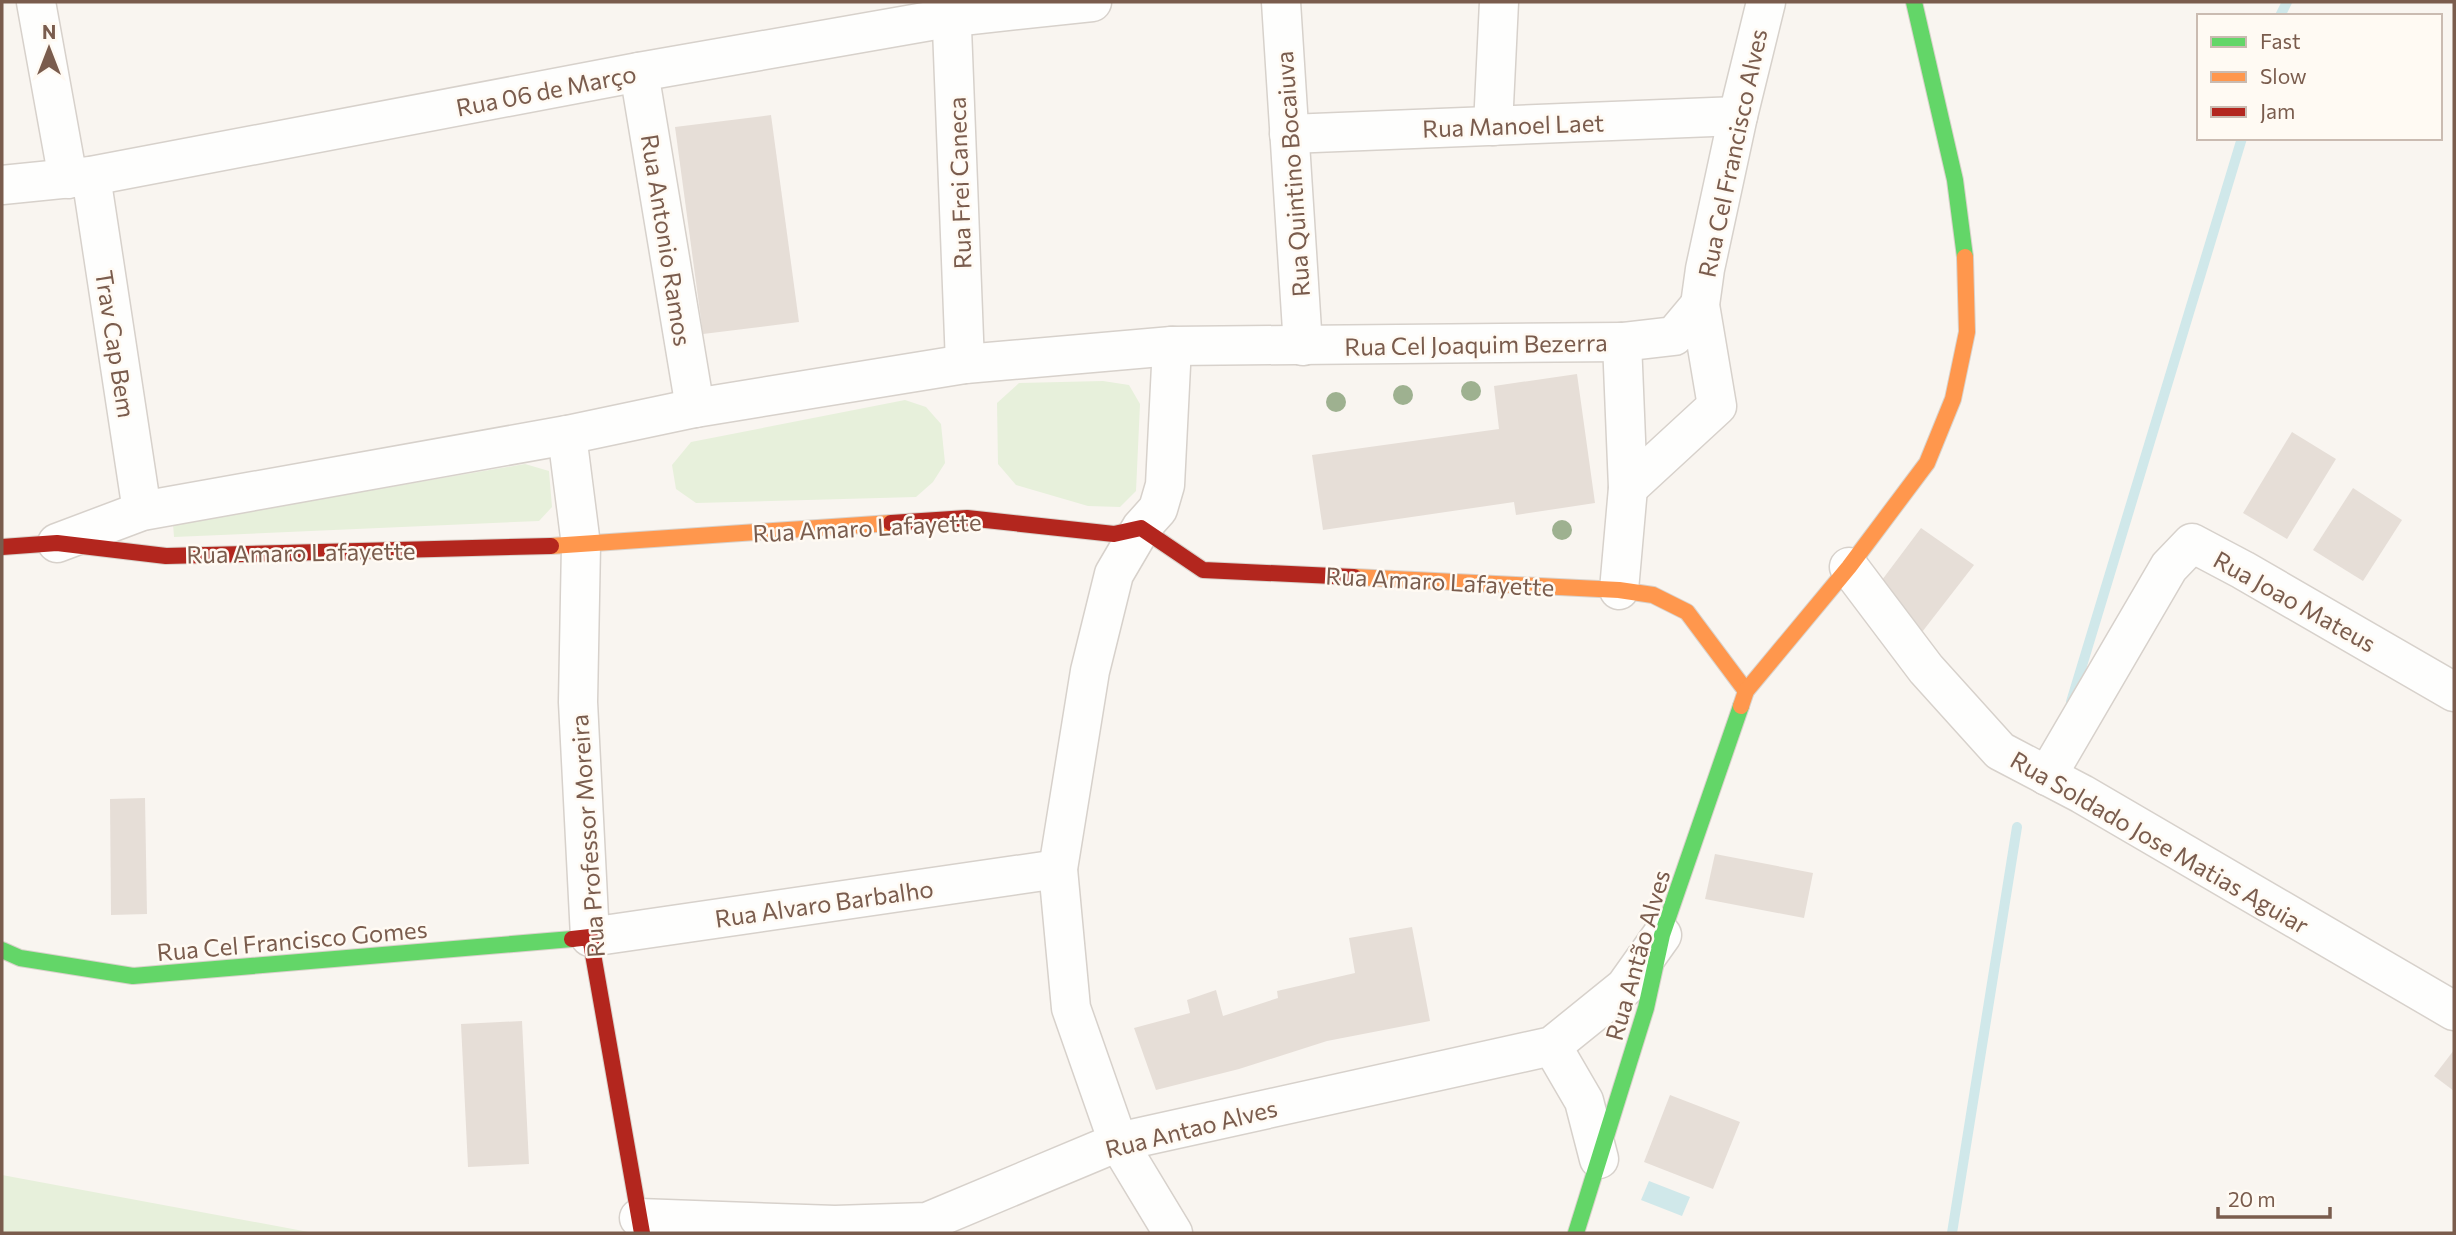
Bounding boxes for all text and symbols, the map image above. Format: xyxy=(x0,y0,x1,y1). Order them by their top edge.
north arrow xyxy=(14,14,84,84)
legend xyxy=(2197,14,2442,140)
text: N xyxy=(42,20,56,43)
street label: Rua Cel Francisco Alves xyxy=(1691,26,1773,280)
text: Fast xyxy=(2260,28,2301,53)
street label: Rua Quintino Bocaiuva xyxy=(1269,50,1315,298)
street label: Rua 06 de Março xyxy=(453,58,639,122)
text: Slow xyxy=(2260,63,2307,88)
street label: Rua Frei Caneca xyxy=(942,96,976,270)
text: Jam xyxy=(2260,98,2295,123)
street label: Rua Manoel Laet xyxy=(1422,107,1605,143)
street label: Rua Antonio Ramos xyxy=(636,132,698,348)
street label: Trav Cap Bem xyxy=(90,268,142,420)
street label: Rua Cel Joaquim Bezerra xyxy=(1344,327,1608,361)
street label: Rua Amaro Lafayette xyxy=(752,507,982,547)
street label: Rua Amaro Lafayette xyxy=(186,536,416,568)
street label: Rua Joao Mateus xyxy=(2209,544,2381,658)
street label: Rua Amaro Lafayette xyxy=(1325,561,1555,601)
street label: Rua Professor Moreira xyxy=(564,713,610,959)
street label: Rua Soldado Jose Matias Aguiar xyxy=(2006,745,2315,940)
street label: Rua Antão Alves xyxy=(1599,866,1675,1044)
street label: Rua Alvaro Barbalho xyxy=(713,873,935,933)
street label: Rua Cel Francisco Gomes xyxy=(155,914,429,966)
street label: Rua Antao Alves xyxy=(1102,1093,1280,1163)
scale bar xyxy=(2218,1176,2330,1220)
text: 20 m xyxy=(2228,1186,2276,1211)

